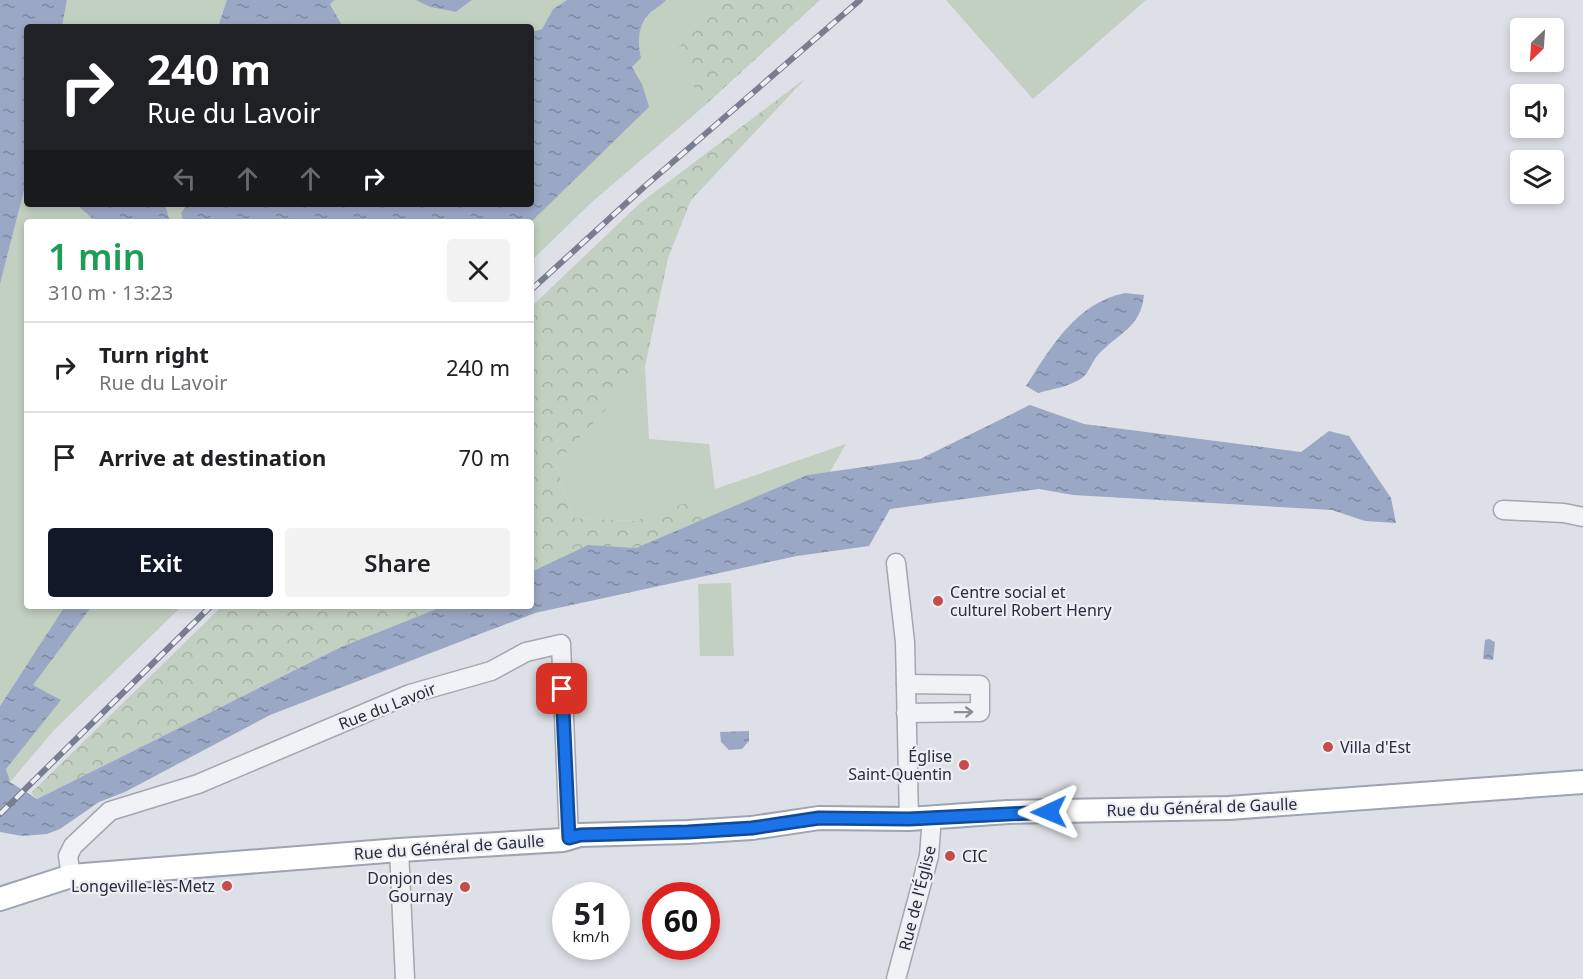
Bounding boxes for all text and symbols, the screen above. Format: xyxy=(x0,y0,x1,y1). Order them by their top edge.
north arrow xyxy=(1510,18,1564,72)
map controls xyxy=(1510,18,1564,204)
text: 240 m xyxy=(147,40,271,97)
icon: right xyxy=(48,48,126,126)
button: sound xyxy=(1510,84,1564,138)
text: Rue du Lavoir xyxy=(147,94,321,131)
button: layers xyxy=(1510,150,1564,204)
icon: left xyxy=(168,162,201,195)
icon: ahead xyxy=(231,162,264,195)
icon: ahead xyxy=(294,162,327,195)
icon: right xyxy=(357,162,390,195)
text: 1 min xyxy=(48,232,146,281)
button: close xyxy=(447,239,510,302)
text: 310 m · 13:23 xyxy=(48,279,173,306)
text: Turn right xyxy=(99,339,209,369)
icon: right xyxy=(48,351,81,384)
text: 240 m xyxy=(446,352,510,382)
text: Rue du Lavoir xyxy=(99,369,228,396)
icon: arrive xyxy=(48,441,81,474)
text: Arrive at destination xyxy=(99,442,326,472)
text: 70 m xyxy=(459,442,510,472)
button: Exit xyxy=(48,528,273,597)
button: Share xyxy=(285,528,510,597)
place label: Centre social et culturel Robert Henry xyxy=(950,581,1112,621)
marker: Centre social et culturel Robert Henry xyxy=(931,594,945,608)
pin xyxy=(536,663,587,714)
icon: arrive xyxy=(545,672,578,705)
street label: Rue du Lavoir xyxy=(335,677,439,735)
one-way arrow xyxy=(954,706,974,718)
place label: Villa d'Est xyxy=(1340,736,1411,758)
marker: Villa d'Est xyxy=(1321,740,1335,754)
place label: Église Saint-Quentin xyxy=(848,745,952,785)
marker: Église Saint-Quentin xyxy=(957,758,971,772)
position arrow xyxy=(1017,780,1081,844)
street label: Rue du Général de Gaulle xyxy=(1106,793,1298,821)
street label: Rue du Général de Gaulle xyxy=(353,829,545,865)
street label: Rue de l'Église xyxy=(893,843,941,953)
place label: CIC xyxy=(962,845,988,867)
marker: CIC xyxy=(943,849,957,863)
place label: Donjon des Gournay xyxy=(367,867,454,907)
place label: Longeville-lès-Metz xyxy=(71,875,215,897)
marker: Longeville-lès-Metz xyxy=(220,879,234,893)
marker: Donjon des Gournay xyxy=(458,880,472,894)
speed limit sign: 60 xyxy=(642,882,720,960)
text: 51 xyxy=(574,893,608,934)
text: km/h xyxy=(573,926,609,946)

